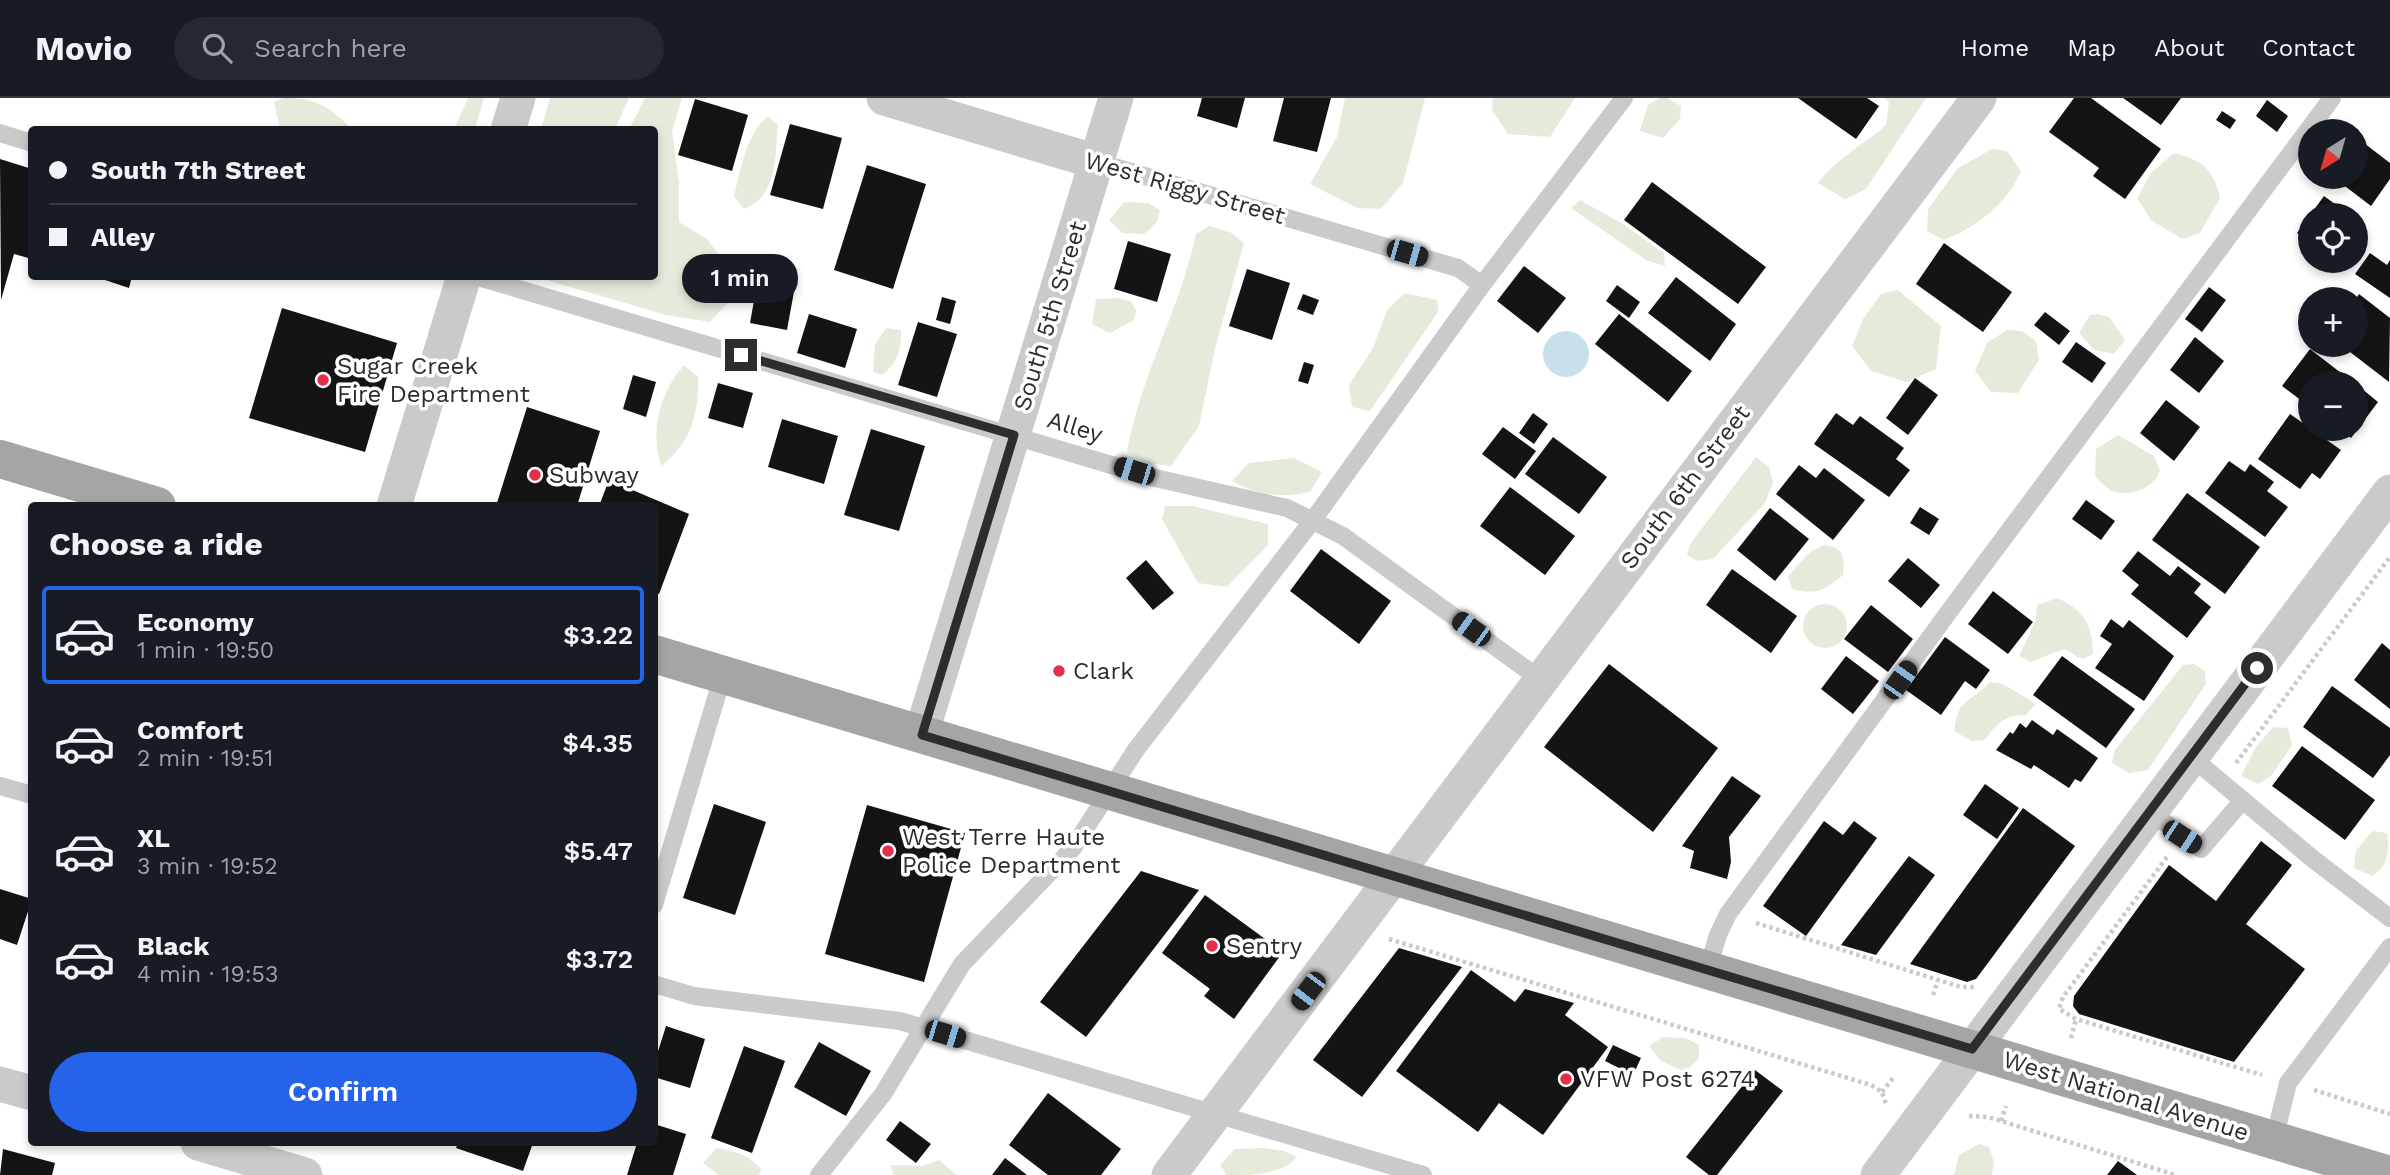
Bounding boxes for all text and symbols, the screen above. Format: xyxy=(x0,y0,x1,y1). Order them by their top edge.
search box xyxy=(174,17,664,80)
text: Movio xyxy=(35,29,132,68)
icon: search xyxy=(198,29,236,67)
text: Search here xyxy=(254,33,407,63)
text: Home xyxy=(1961,34,2029,62)
text: Map xyxy=(2067,34,2116,62)
text: About xyxy=(2154,34,2224,62)
text: Contact xyxy=(2262,34,2355,62)
north arrow xyxy=(2298,119,2368,189)
map controls xyxy=(2298,119,2368,441)
street label: West Riggy Street xyxy=(1082,146,1288,230)
text: South 7th Street xyxy=(91,155,305,185)
button: locate xyxy=(2298,203,2368,273)
street label: South 5th Street xyxy=(1008,218,1092,414)
text: Alley xyxy=(91,222,155,252)
car xyxy=(1384,237,1431,269)
callout: 1 min xyxy=(683,254,799,302)
text: 1 min xyxy=(710,265,770,292)
button: + xyxy=(2298,287,2368,357)
route end xyxy=(725,339,757,371)
place label: Sugar Creek Fire Department xyxy=(337,352,530,408)
button: − xyxy=(2298,371,2368,441)
marker: Sugar Creek Fire Department xyxy=(315,372,331,388)
street label: South 6th Street xyxy=(1614,400,1756,574)
street label: Alley xyxy=(1044,405,1107,449)
car xyxy=(1111,455,1158,487)
place label: Subway xyxy=(549,461,639,489)
marker: Subway xyxy=(527,467,543,483)
text: Choose a ride xyxy=(49,525,263,563)
icon: car xyxy=(53,604,116,667)
text: Economy xyxy=(137,607,254,637)
car xyxy=(1448,608,1495,650)
text: $3.22 xyxy=(563,620,633,650)
text: 1 min · 19:50 xyxy=(137,637,274,664)
route start xyxy=(2241,652,2273,684)
place label: Clark xyxy=(1073,657,1134,685)
car xyxy=(1880,657,1921,703)
marker: Clark xyxy=(1051,663,1067,679)
icon: car xyxy=(53,712,116,775)
text: Comfort xyxy=(137,715,243,745)
text: $4.35 xyxy=(562,728,633,758)
text: 2 min · 19:51 xyxy=(137,745,273,772)
car xyxy=(2159,817,2206,857)
icon: car xyxy=(53,820,116,883)
text: XL xyxy=(137,823,170,853)
place label: West Terre Haute Police Department xyxy=(902,823,1120,879)
text: $5.47 xyxy=(564,836,633,866)
marker: West Terre Haute Police Department xyxy=(880,843,896,859)
text: 3 min · 19:52 xyxy=(137,853,278,880)
icon: car xyxy=(53,928,116,991)
text: Black xyxy=(137,931,209,961)
place label: Sentry xyxy=(1226,932,1303,960)
marker: Sentry xyxy=(1204,938,1220,954)
text: $3.72 xyxy=(566,944,633,974)
text: 4 min · 19:53 xyxy=(137,961,278,988)
car xyxy=(1287,968,1330,1014)
car xyxy=(922,1018,969,1050)
street label: West National Avenue xyxy=(2000,1045,2252,1147)
button: Confirm xyxy=(49,1052,637,1132)
place label: VFW Post 6274 xyxy=(1580,1065,1755,1093)
marker: VFW Post 6274 xyxy=(1558,1071,1574,1087)

